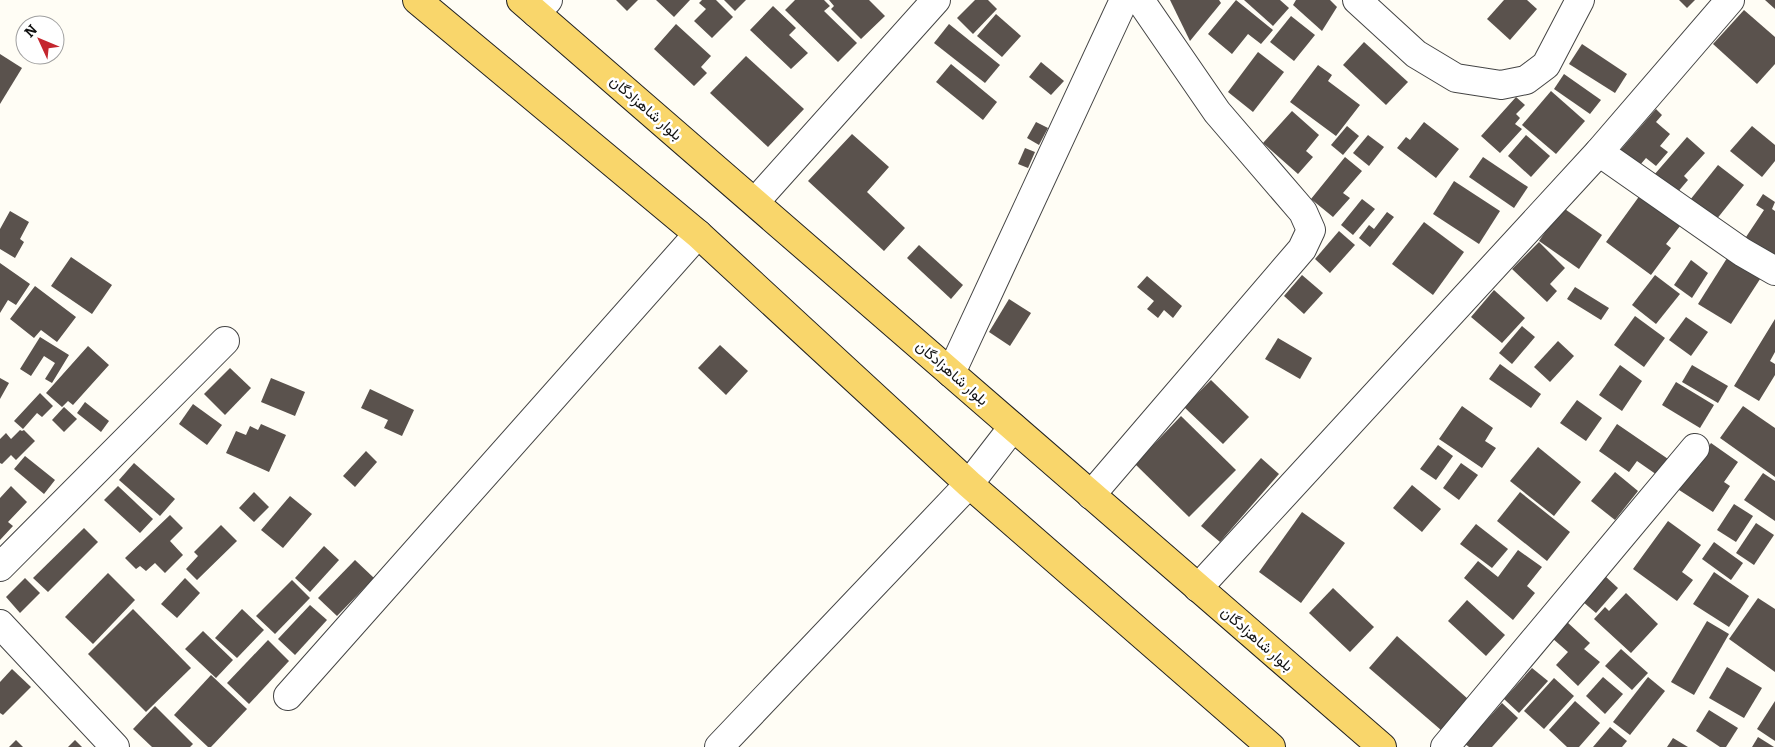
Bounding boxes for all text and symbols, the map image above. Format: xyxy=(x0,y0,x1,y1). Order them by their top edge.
north arrow xyxy=(15,15,65,65)
text: N xyxy=(21,21,41,41)
street label: بلوار شاهزادگان xyxy=(606,72,686,144)
street label: بلوار شاهزادگان xyxy=(912,337,992,409)
street label: بلوار شاهزادگان xyxy=(1217,603,1297,675)

